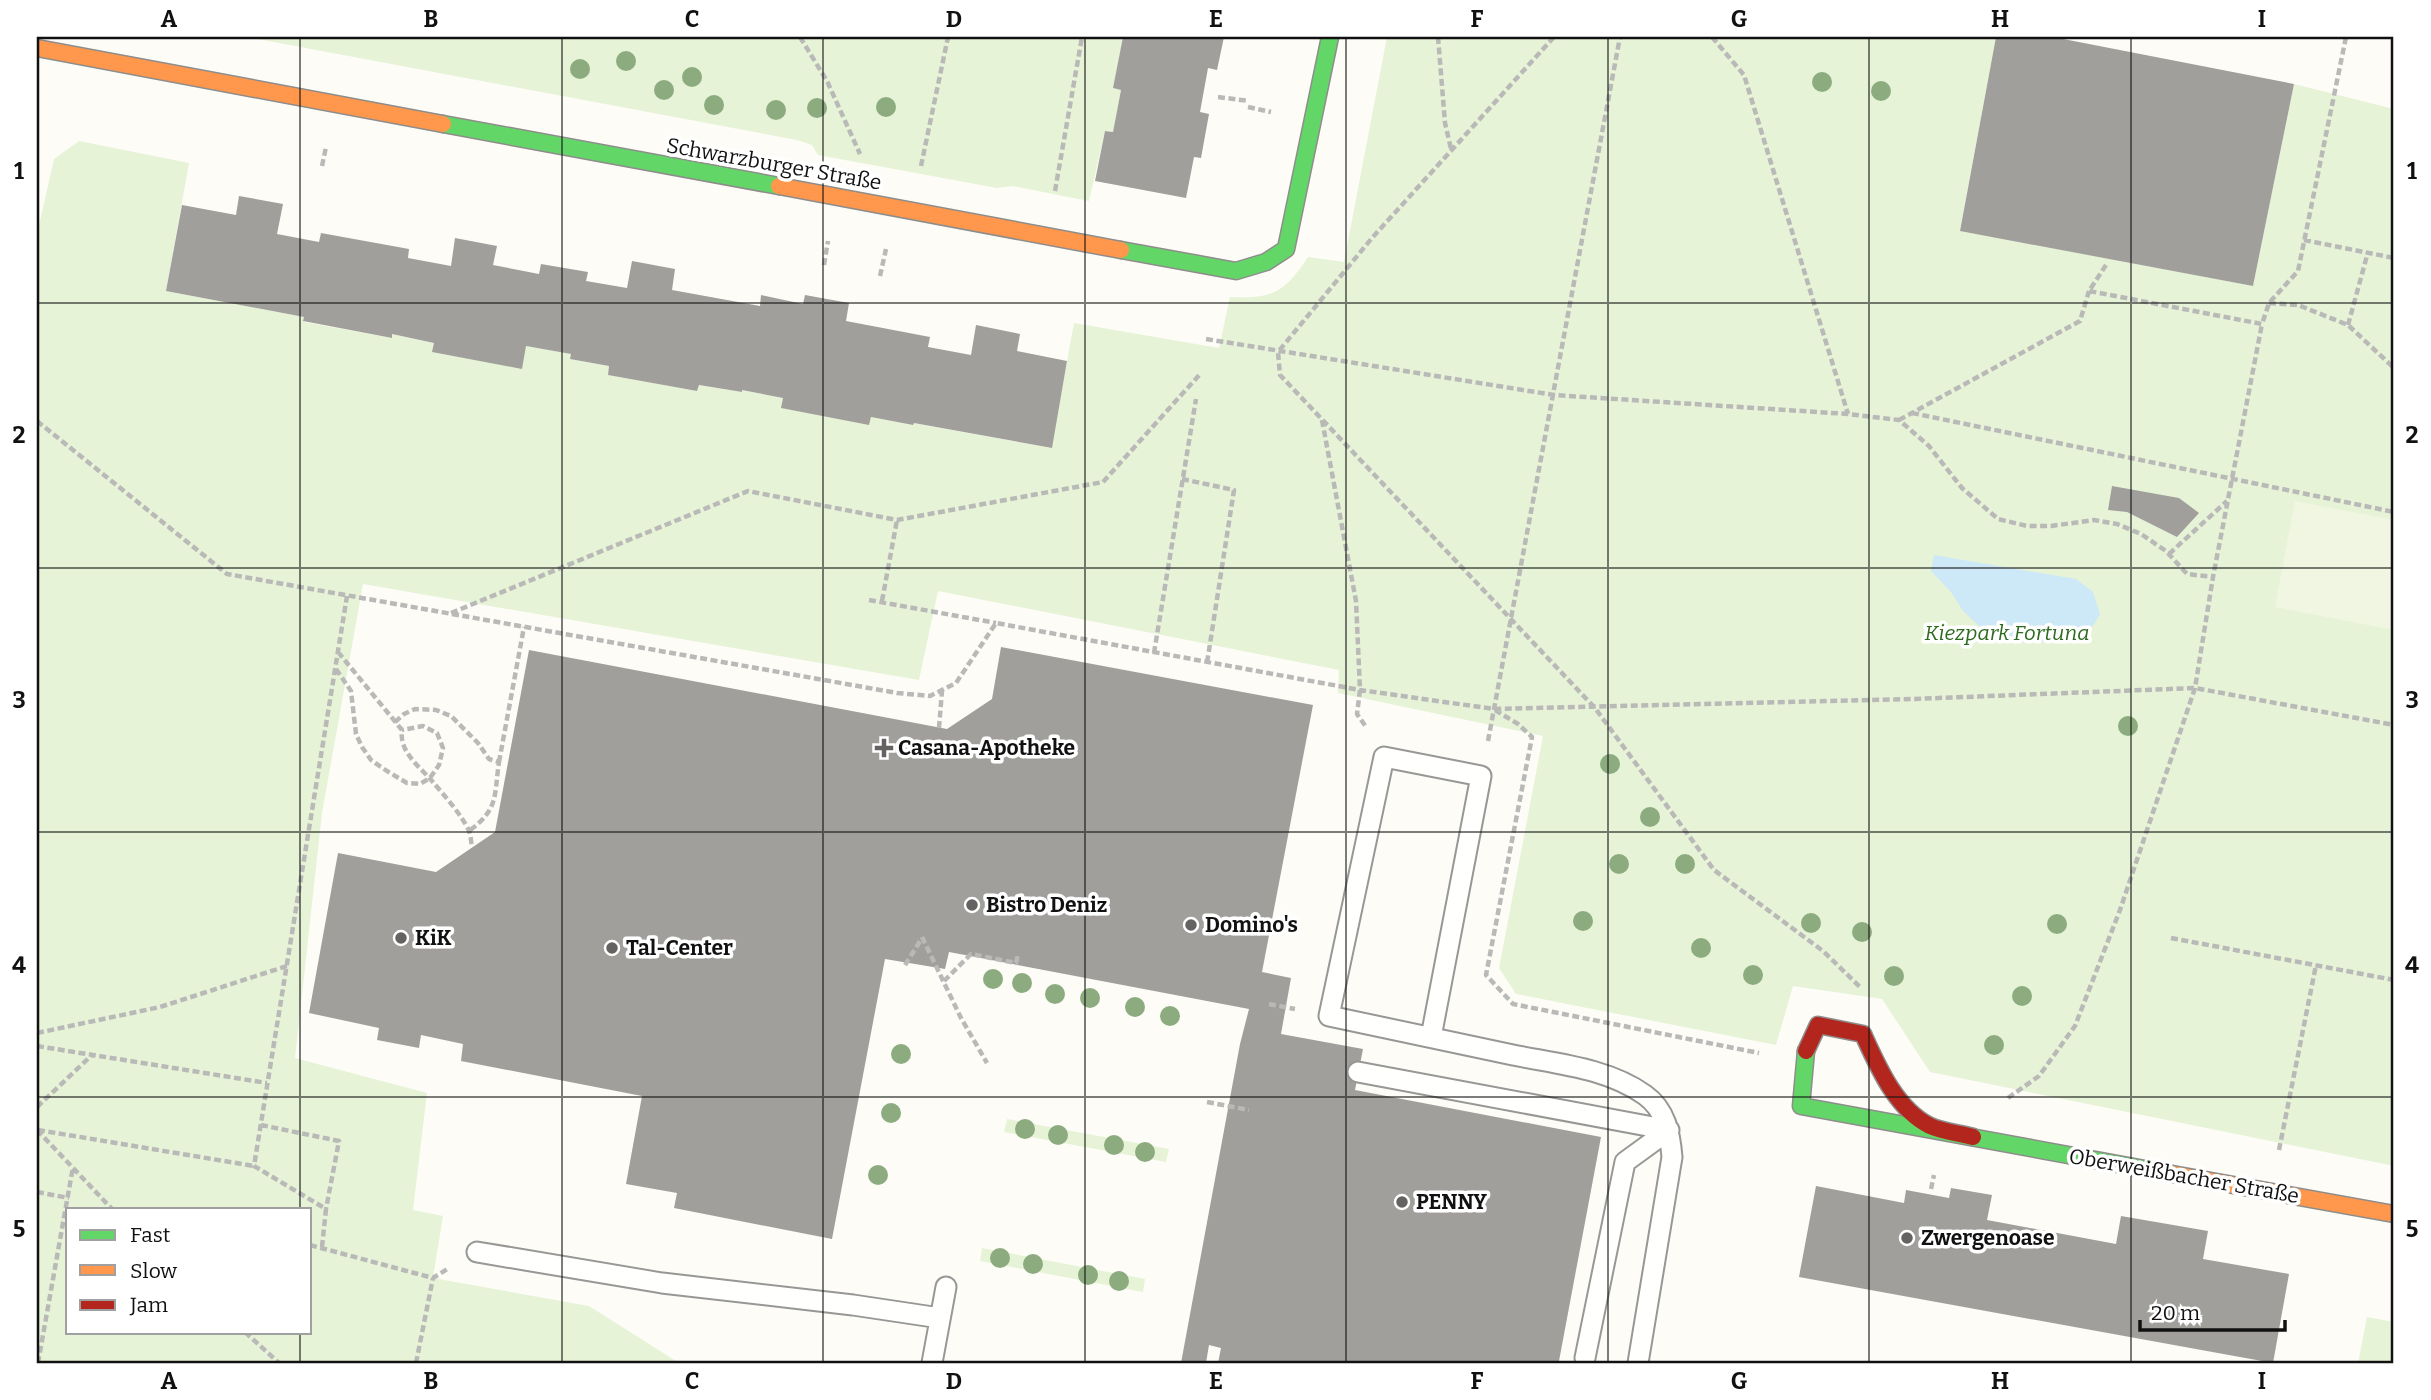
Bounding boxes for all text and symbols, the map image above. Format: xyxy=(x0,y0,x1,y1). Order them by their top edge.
text: A xyxy=(161,5,178,33)
text: B xyxy=(424,5,438,33)
text: C xyxy=(685,5,699,33)
text: D xyxy=(946,5,962,33)
text: E xyxy=(1209,5,1223,33)
text: F xyxy=(1471,5,1484,33)
text: G xyxy=(1731,5,1748,33)
text: H xyxy=(1991,5,2009,33)
text: I xyxy=(2258,5,2266,33)
street label: Schwarzburger Straße xyxy=(664,132,884,196)
text: 1 xyxy=(14,157,24,185)
text: 1 xyxy=(2407,157,2417,185)
text: 2 xyxy=(13,421,26,449)
text: 2 xyxy=(2406,421,2419,449)
park label: Kiezpark Fortuna xyxy=(1925,620,2089,646)
text: 3 xyxy=(12,686,26,714)
text: 3 xyxy=(2405,686,2419,714)
place label: Casana-Apotheke xyxy=(898,735,1075,761)
marker: Casana-Apotheke xyxy=(876,740,892,756)
place label: Bistro Deniz xyxy=(986,892,1107,918)
marker: Bistro Deniz xyxy=(964,897,980,913)
place label: Domino's xyxy=(1205,912,1298,938)
marker: Domino's xyxy=(1183,917,1199,933)
place label: KiK xyxy=(415,925,452,951)
marker: KiK xyxy=(393,930,409,946)
place label: Tal-Center xyxy=(626,935,733,961)
marker: Tal-Center xyxy=(604,940,620,956)
text: 4 xyxy=(12,951,26,979)
text: 4 xyxy=(2405,951,2419,979)
street label: Oberweißbacher Straße xyxy=(2067,1143,2301,1209)
place label: PENNY xyxy=(1416,1189,1487,1215)
marker: PENNY xyxy=(1394,1194,1410,1210)
legend xyxy=(66,1208,312,1334)
text: 5 xyxy=(13,1215,25,1243)
text: 5 xyxy=(2406,1215,2418,1243)
text: Fast xyxy=(130,1222,171,1248)
place label: Zwergenoase xyxy=(1921,1225,2054,1251)
marker: Zwergenoase xyxy=(1899,1230,1915,1246)
text: Slow xyxy=(130,1258,177,1284)
scale bar xyxy=(2140,1288,2286,1332)
text: Jam xyxy=(129,1292,168,1318)
text: 20 m xyxy=(2151,1300,2200,1326)
text: A xyxy=(161,1367,178,1395)
text: B xyxy=(424,1367,438,1395)
text: C xyxy=(685,1367,699,1395)
text: D xyxy=(946,1367,962,1395)
text: E xyxy=(1209,1367,1223,1395)
text: F xyxy=(1471,1367,1484,1395)
text: G xyxy=(1731,1367,1748,1395)
text: H xyxy=(1991,1367,2009,1395)
text: I xyxy=(2258,1367,2266,1395)

